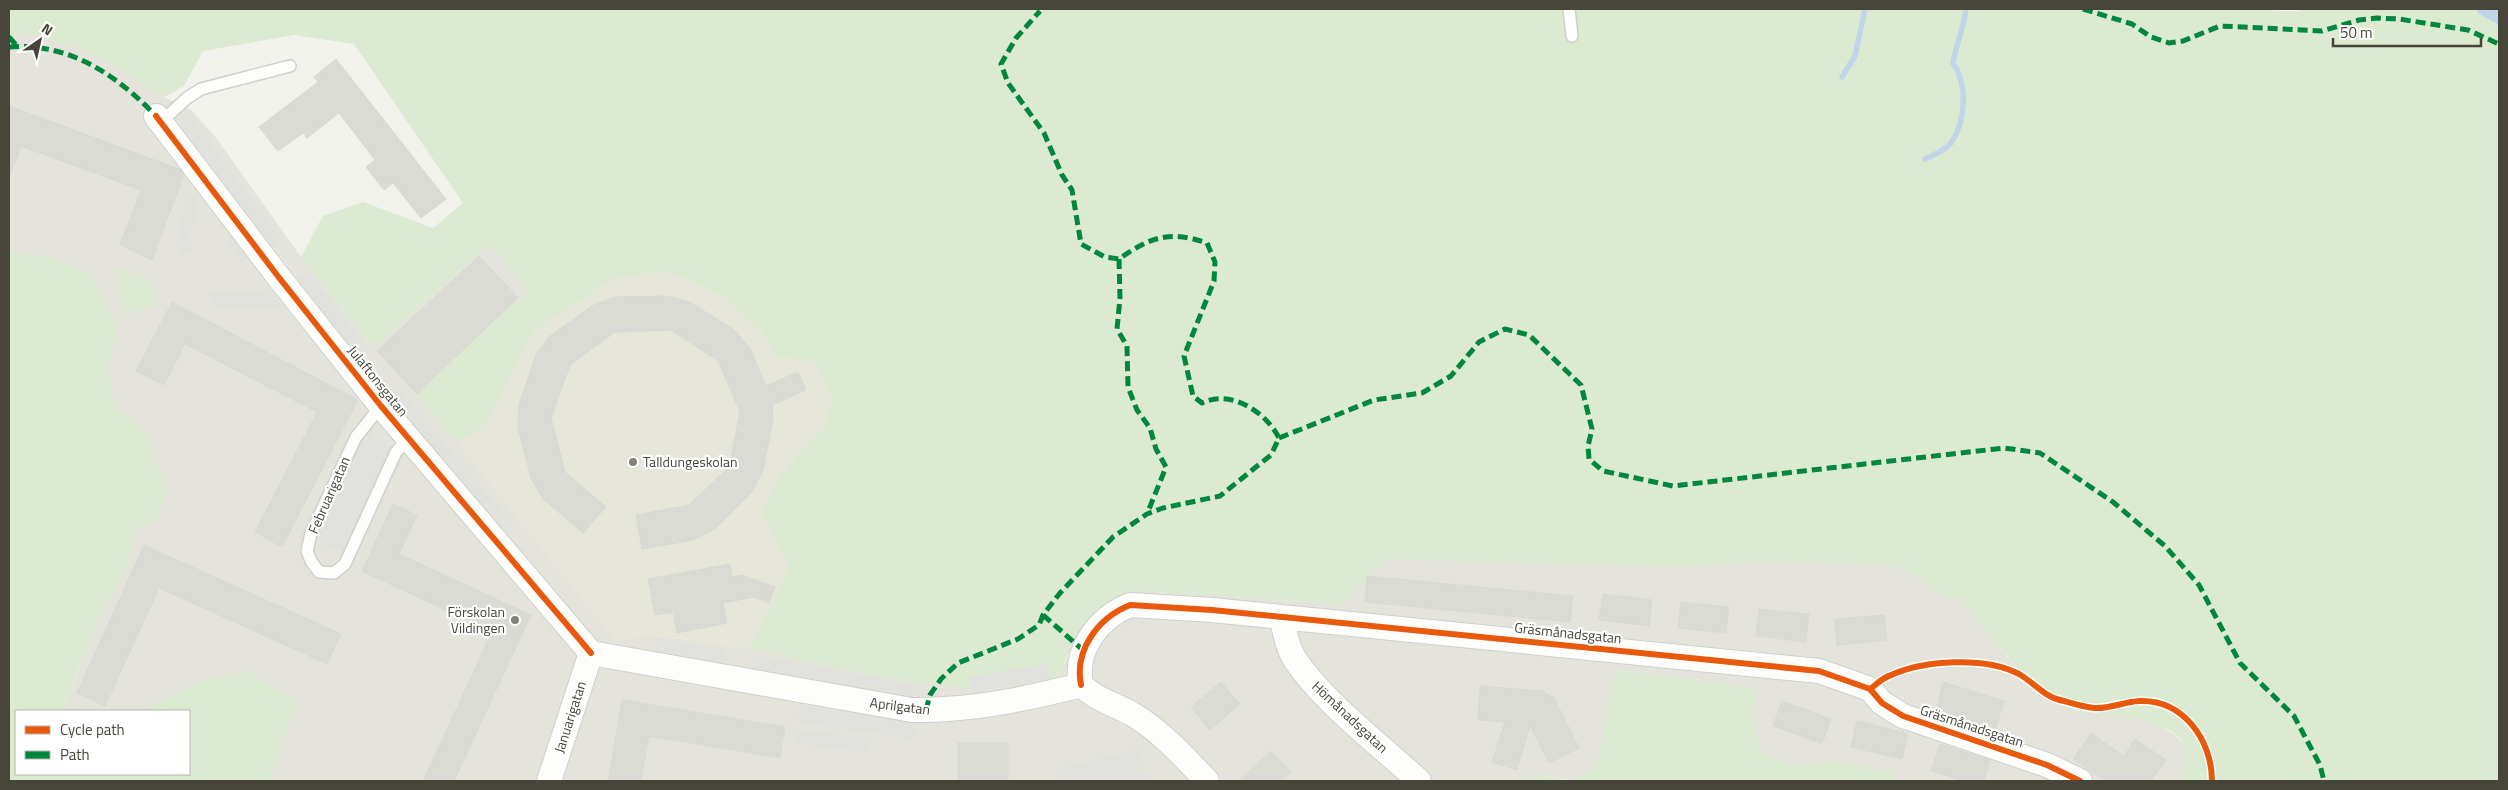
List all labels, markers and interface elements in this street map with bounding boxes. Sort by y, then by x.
north arrow [15,15,65,65]
scale bar [2333,15,2480,47]
text: N [38,17,57,40]
text: 50 m [2340,21,2373,44]
street label: Julaftonsgatan [343,341,414,421]
place label: Talldungeskolan [643,451,737,472]
street label: Februarigatan [302,453,355,537]
marker: Talldungeskolan [627,456,639,468]
place label: Förskolan Vildingen [447,601,505,638]
marker: Förskolan Vildingen [509,614,521,626]
street label: Gräsmånadsgatan [1513,616,1623,649]
street label: Hömånadsgatan [1308,676,1393,758]
street label: Januarigatan [548,678,591,756]
street label: Aprilgatan [869,691,931,720]
street label: Gräsmånadsgatan [1918,699,2027,752]
legend [15,710,190,775]
text: Cycle path [60,718,125,741]
text: Path [60,743,90,766]

